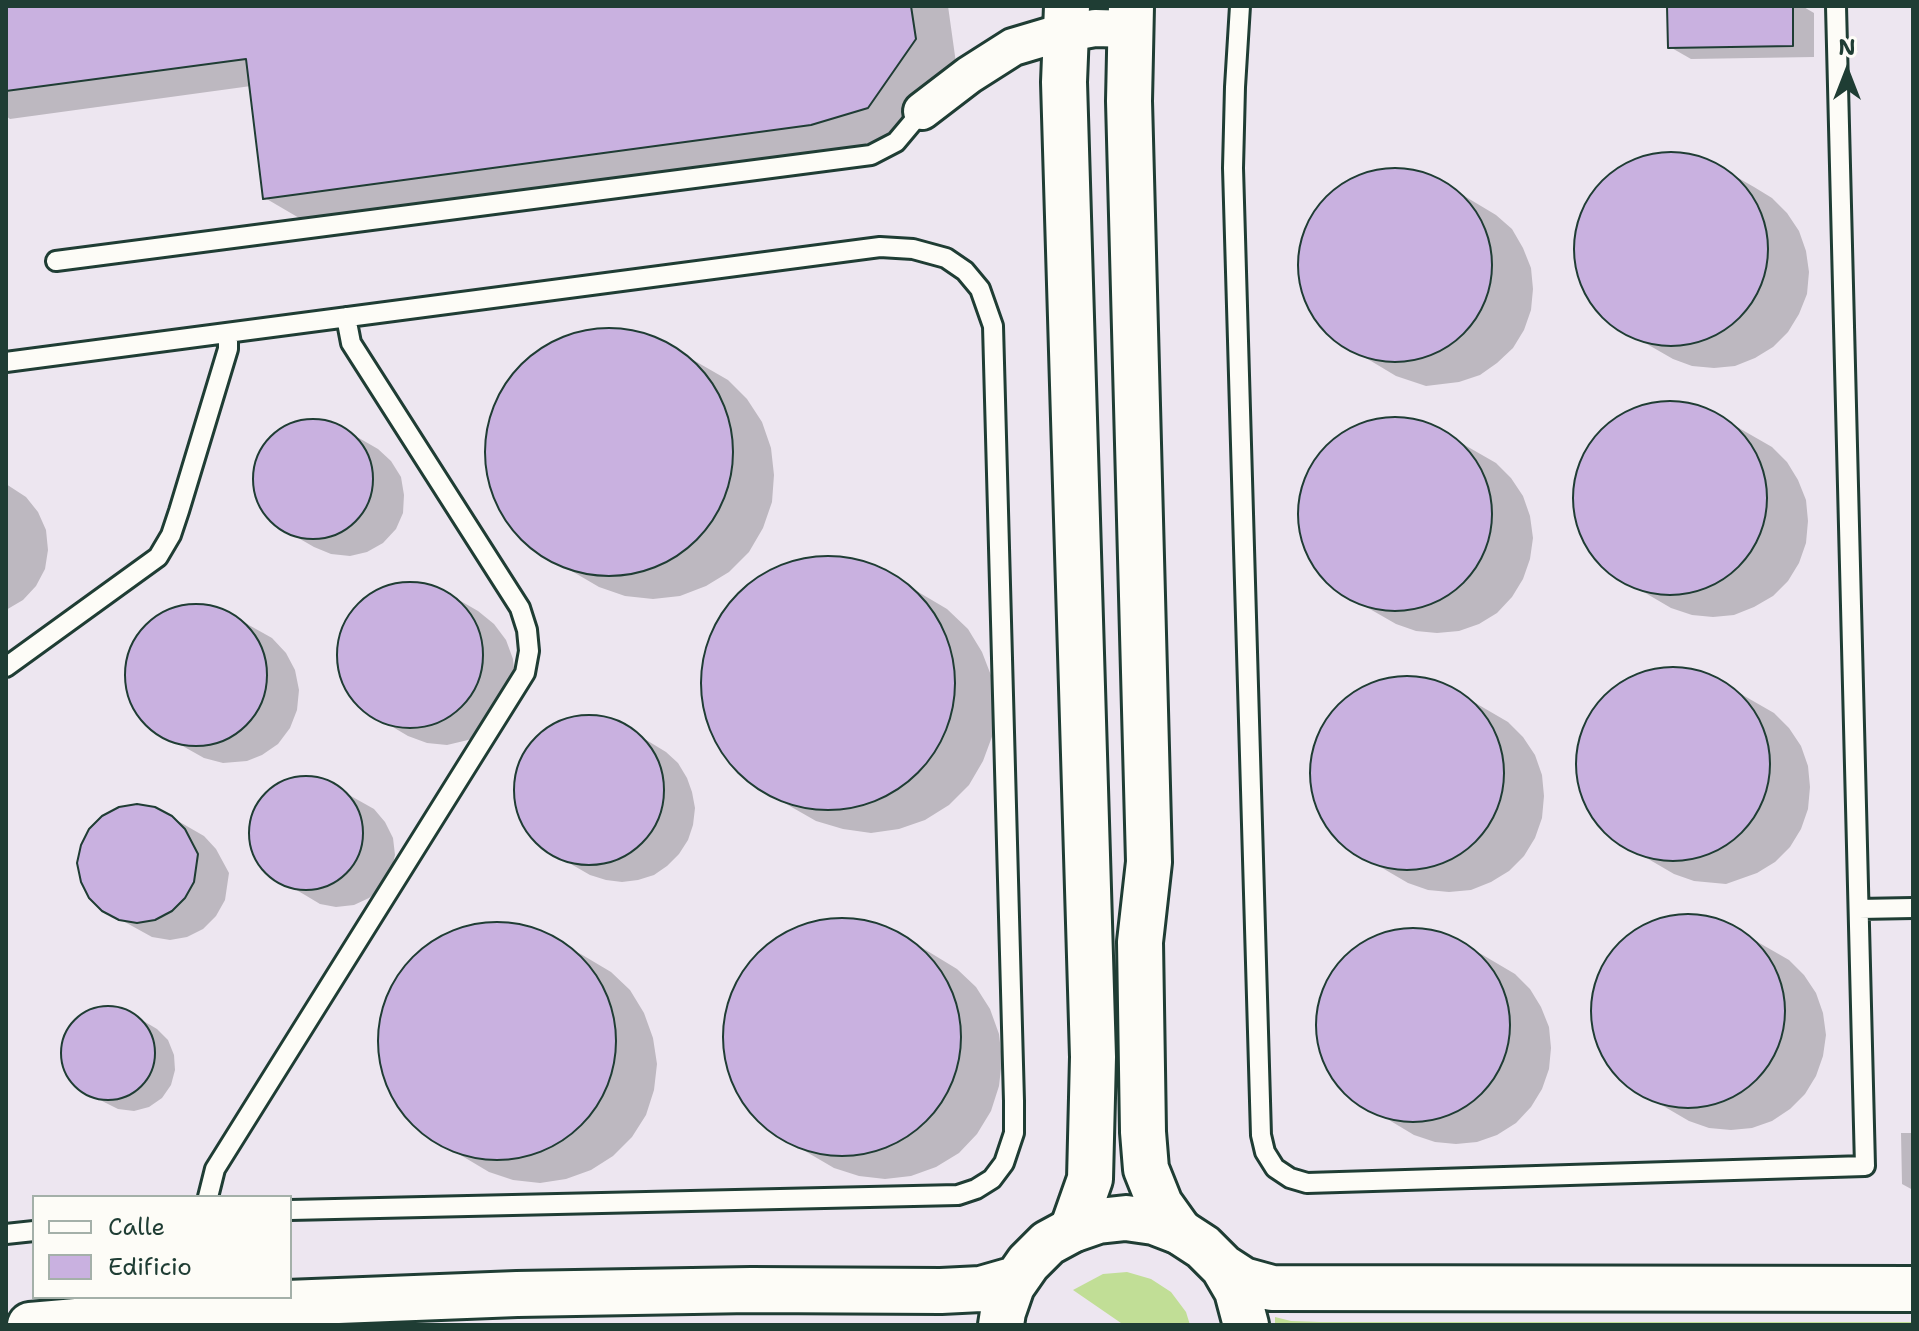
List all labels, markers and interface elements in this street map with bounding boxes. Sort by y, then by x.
north arrow [1807,32,1887,112]
text: N [1838,33,1856,62]
legend [32,1195,292,1299]
text: Calle [108,1211,165,1243]
text: Edificio [108,1251,192,1283]

